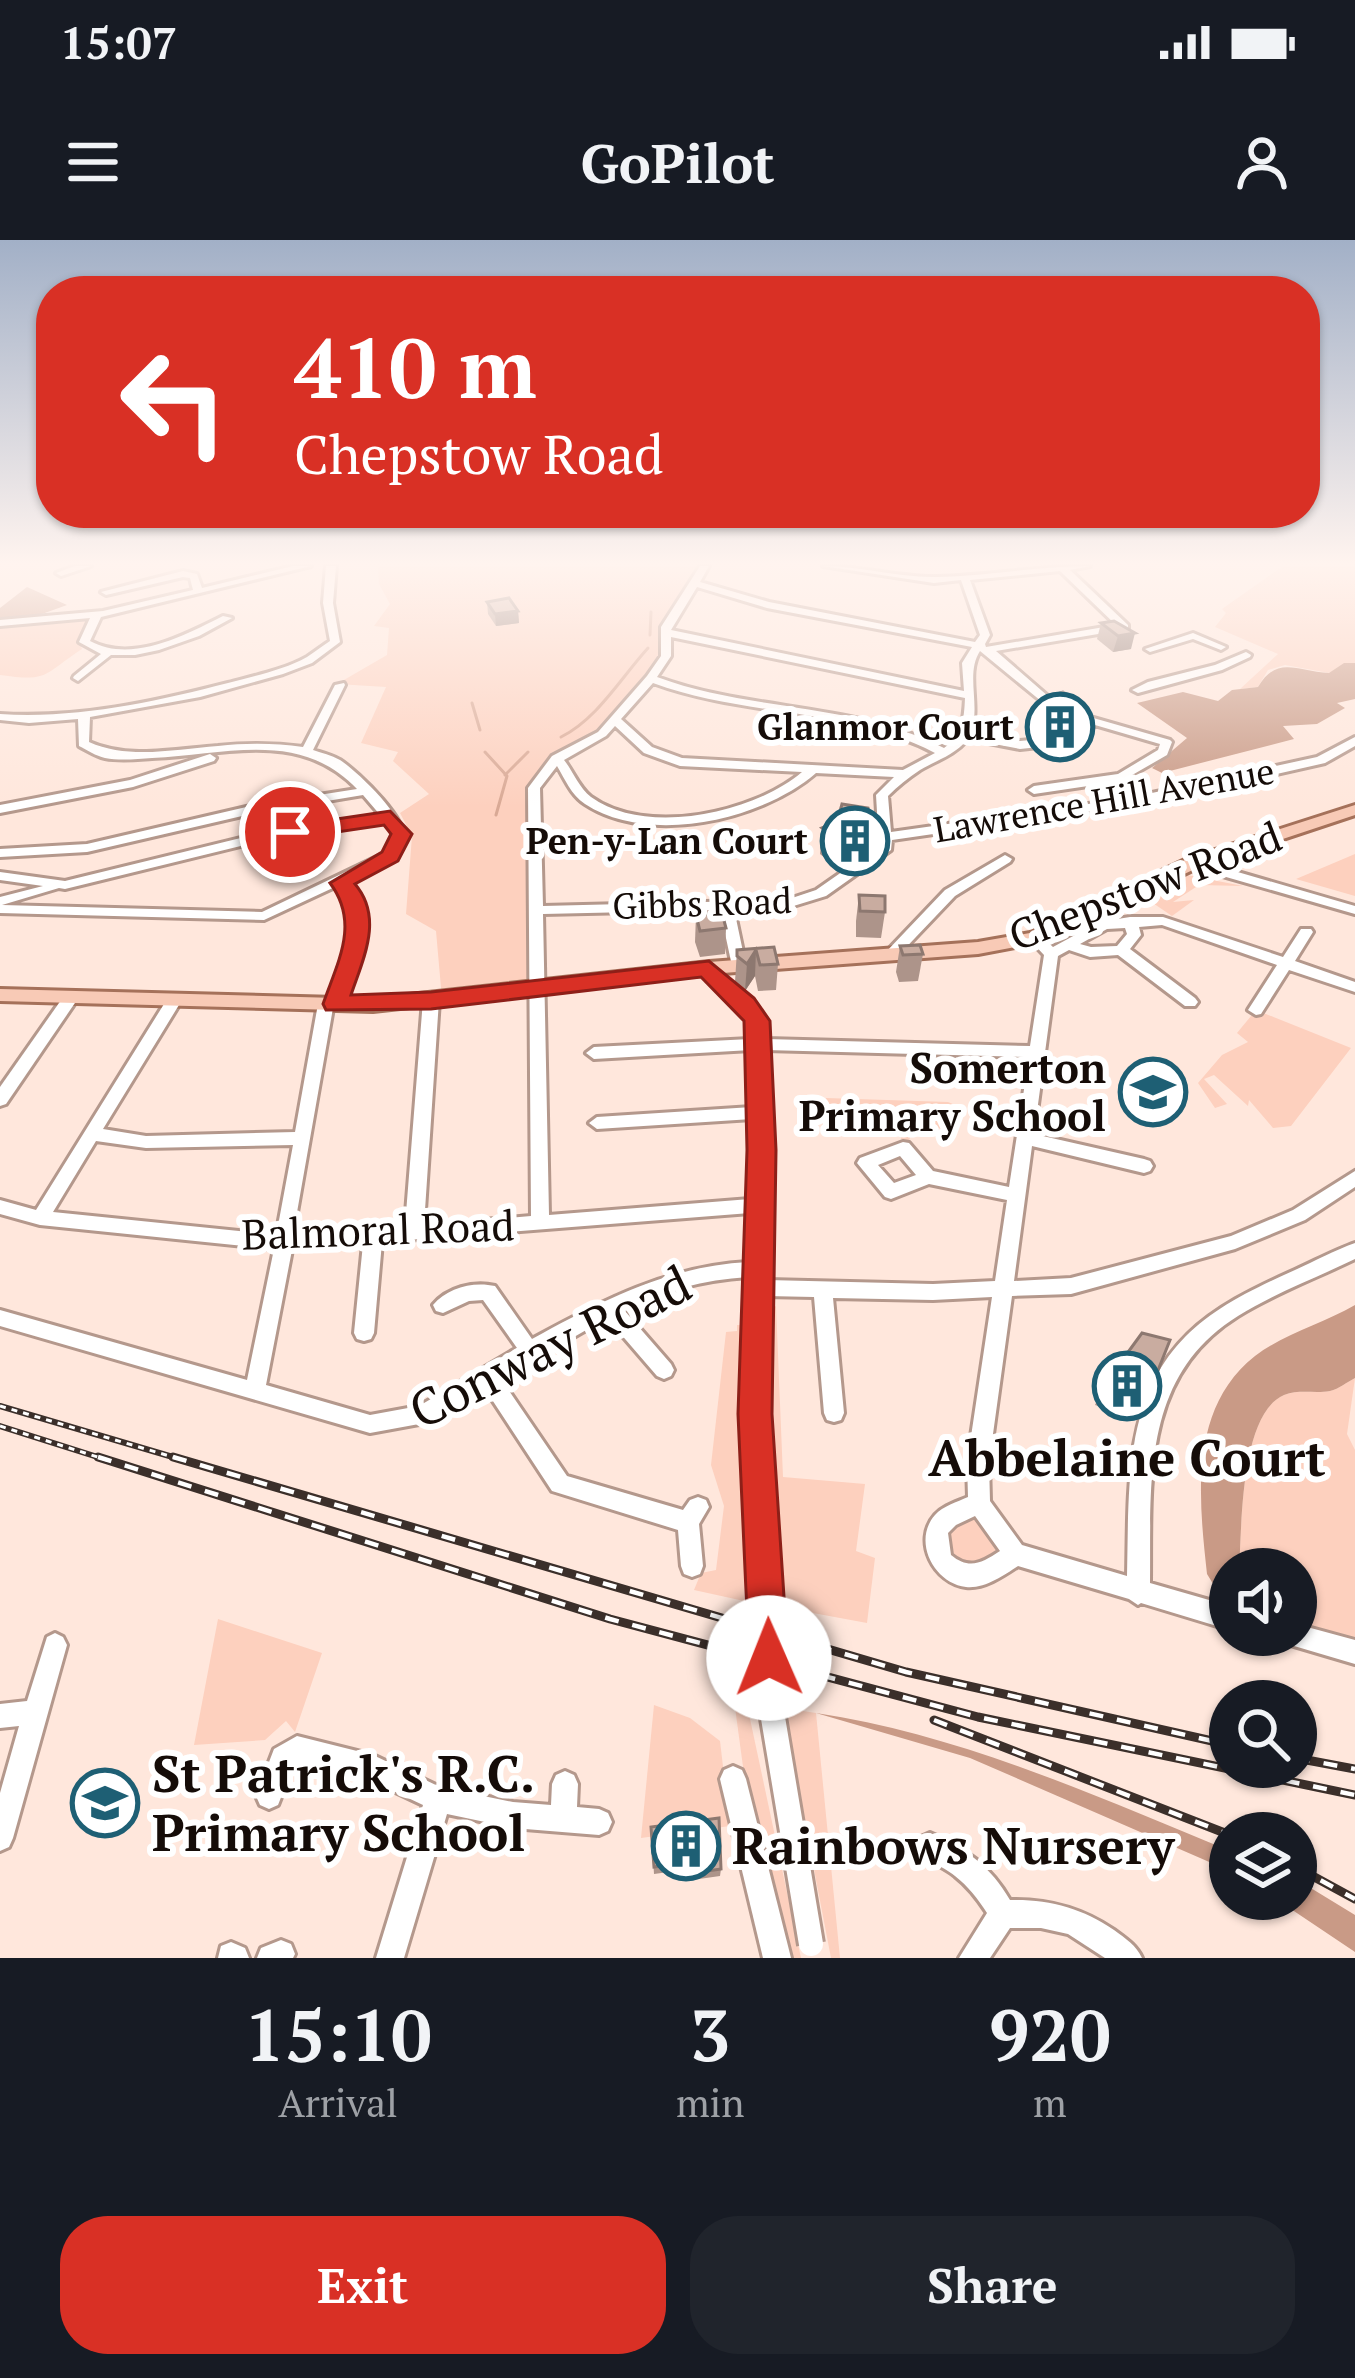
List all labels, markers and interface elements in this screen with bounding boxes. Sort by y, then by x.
text: 15:07 [60,12,177,72]
text: GoPilot [580,127,775,198]
icon: menu [60,129,126,195]
icon: person [1229,129,1295,195]
text: 410 m [294,311,537,422]
icon: left [96,324,252,480]
text: Chepstow Road [294,418,664,489]
building icon: Glanmor Court [1025,692,1095,762]
place label: Glanmor Court [757,703,1014,750]
street label: Lawrence Hill Avenue [930,746,1278,853]
pin [239,781,341,883]
icon: arrive [257,799,323,865]
building icon: Pen-y-Lan Court [820,806,890,876]
street label: Chepstow Road [1000,807,1289,963]
place label: Pen-y-Lan Court [526,817,808,864]
street label: Gibbs Road [611,876,793,929]
place label: Somerton Primary School [799,1039,1106,1143]
school or university icon: Somerton Primary School [1118,1057,1188,1127]
street label: Balmoral Road [241,1196,515,1262]
street label: Conway Road [398,1249,702,1443]
building icon: Abbelaine Court [1092,1351,1162,1421]
place label: Abbelaine Court [928,1423,1326,1491]
map controls [1209,1548,1317,1920]
button: sound [1209,1548,1317,1656]
position arrow [706,1595,832,1721]
button: search [1209,1680,1317,1788]
place label: St Patrick's R.C. Primary School [152,1739,535,1866]
school or university icon: St Patrick's R.C. Primary School [70,1768,140,1838]
building icon: Rainbows Nursery [651,1811,721,1881]
place label: Rainbows Nursery [732,1811,1175,1879]
button: layers [1209,1812,1317,1920]
text: 15:10 [244,1986,432,2082]
text: 3 [690,1986,731,2082]
text: 920 [989,1986,1111,2082]
text: Arrival [278,2076,398,2128]
text: min [676,2076,744,2128]
text: m [1033,2076,1067,2128]
button: Exit [60,2216,666,2354]
button: Share [690,2216,1295,2354]

